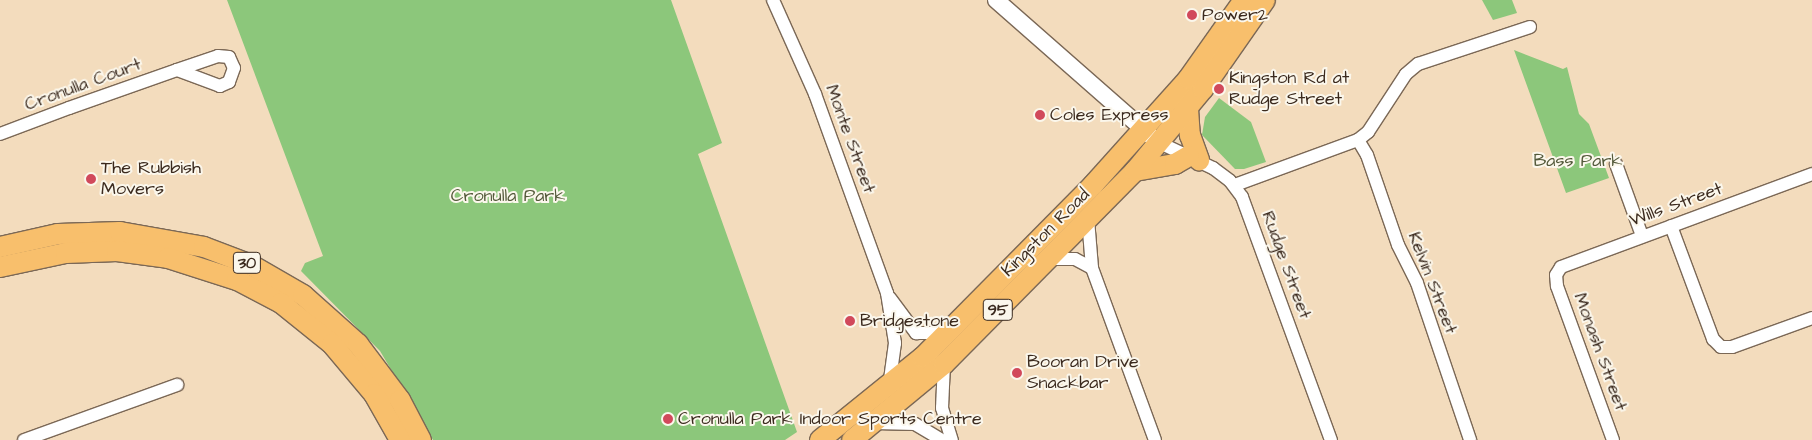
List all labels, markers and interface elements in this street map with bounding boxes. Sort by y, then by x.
place label: Power2 [1202,4,1268,26]
marker: Power2 [1186,9,1198,21]
street label: Cronulla Court [22,54,144,116]
place label: Kingston Rd at Rudge Street [1229,68,1349,110]
street label: Monte Street [820,82,880,196]
marker: Kingston Rd at Rudge Street [1213,83,1225,95]
place label: Coles Express [1050,104,1169,126]
marker: Coles Express [1034,109,1046,121]
park label: Bass Park [1534,150,1622,172]
place label: The Rubbish Movers [101,158,201,200]
marker: The Rubbish Movers [85,173,97,185]
street label: Wills Street [1627,178,1725,232]
street label: Kingston Road [997,184,1095,282]
park label: Cronulla Park [451,185,565,207]
street label: Rudge Street [1257,208,1315,322]
street label: Kelvin Street [1403,229,1461,337]
road number: 30 [232,250,262,276]
street label: Monash Street [1569,290,1631,414]
road number: 95 [982,296,1014,324]
place label: Bridgestone [860,310,959,332]
marker: Bridgestone [844,315,856,327]
place label: Booran Drive Snackbar [1027,352,1139,394]
marker: Booran Drive Snackbar [1011,367,1023,379]
place label: Cronulla Park Indoor Sports Centre [678,408,982,430]
marker: Cronulla Park Indoor Sports Centre [662,413,674,425]

